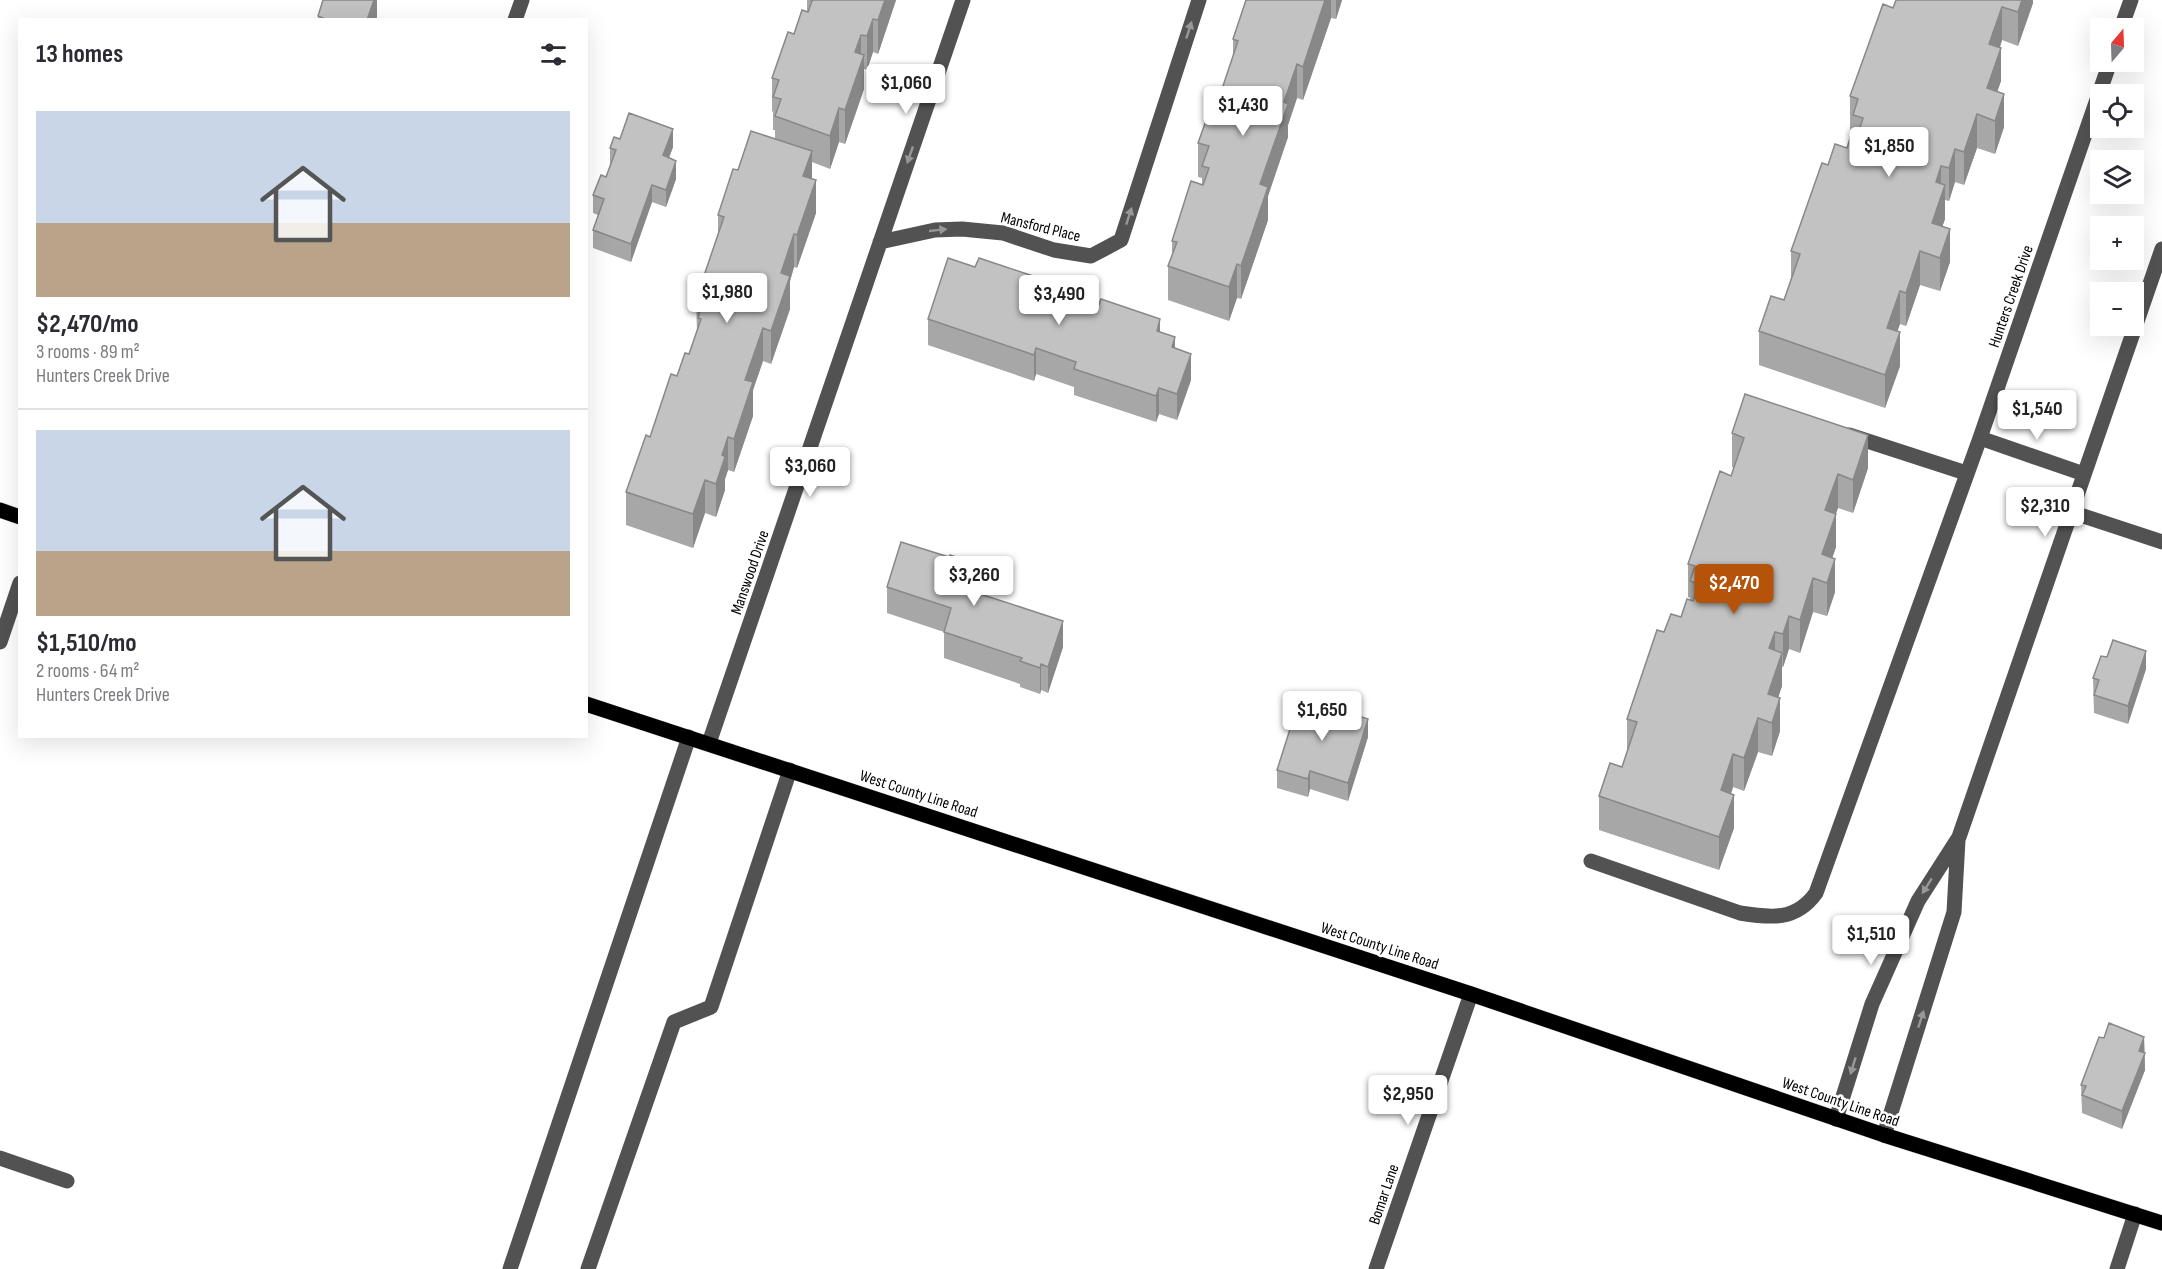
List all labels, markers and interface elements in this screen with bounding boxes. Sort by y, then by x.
north arrow [2090,18,2144,72]
map controls [2090,18,2144,336]
one-way arrow [1185,21,1194,39]
icon: filters [537,38,570,71]
text: 13 homes [36,39,123,70]
pin: $1,060 [857,64,955,115]
text: $1,060 [880,71,932,95]
button: locate [2090,84,2144,138]
pin: $1,430 [1194,86,1292,137]
text: $1,430 [1217,93,1269,117]
pin: $1,850 [1840,127,1938,178]
text: $1,850 [1863,134,1915,158]
one-way arrow [905,146,914,164]
icon: home [249,150,357,258]
button: layers [2090,150,2144,204]
one-way arrow [1124,207,1134,225]
street label: Mansford Place [999,208,1082,247]
button: + [2090,216,2144,270]
one-way arrow [928,226,947,235]
street label: Hunters Creek Drive [1985,243,2038,350]
pin: $1,980 [678,273,776,324]
pin: $3,490 [1010,275,1108,326]
text: $1,980 [701,280,753,304]
text: $3,490 [1033,282,1085,306]
button: − [2090,282,2144,336]
text: $2,470/mo [36,309,139,340]
text: 3 rooms · 89 m² [36,340,140,364]
text: Hunters Creek Drive [36,364,170,388]
pin: $1,540 [1988,390,2086,441]
text: $1,540 [2012,397,2062,421]
pin: $3,060 [761,447,859,498]
text: $3,060 [784,454,836,478]
icon: home [249,469,357,577]
pin: $2,310 [1996,487,2094,538]
text: $2,310 [2020,494,2070,518]
street label: Manswood Drive [727,528,774,617]
pin: $3,260 [925,556,1023,607]
text: $3,260 [948,563,1000,587]
pin: $2,470 [1685,564,1783,615]
text: $2,470 [1709,571,1760,595]
text: $1,510/mo [36,628,137,659]
text: 2 rooms · 64 m² [36,659,140,683]
text: Hunters Creek Drive [36,683,170,707]
pin: $1,650 [1273,691,1371,742]
text: $1,650 [1297,698,1347,722]
street label: West County Line Road [857,766,980,822]
one-way arrow [1922,878,1933,894]
pin: $1,510 [1822,915,1920,966]
street label: West County Line Road [1318,918,1441,974]
text: $1,510 [1846,922,1896,946]
one-way arrow [1917,1010,1926,1028]
one-way arrow [1847,1057,1857,1075]
street label: West County Line Road [1779,1073,1902,1131]
pin: $2,950 [1359,1075,1457,1126]
text: $2,950 [1382,1082,1434,1106]
street label: Bomar Lane [1365,1162,1404,1227]

